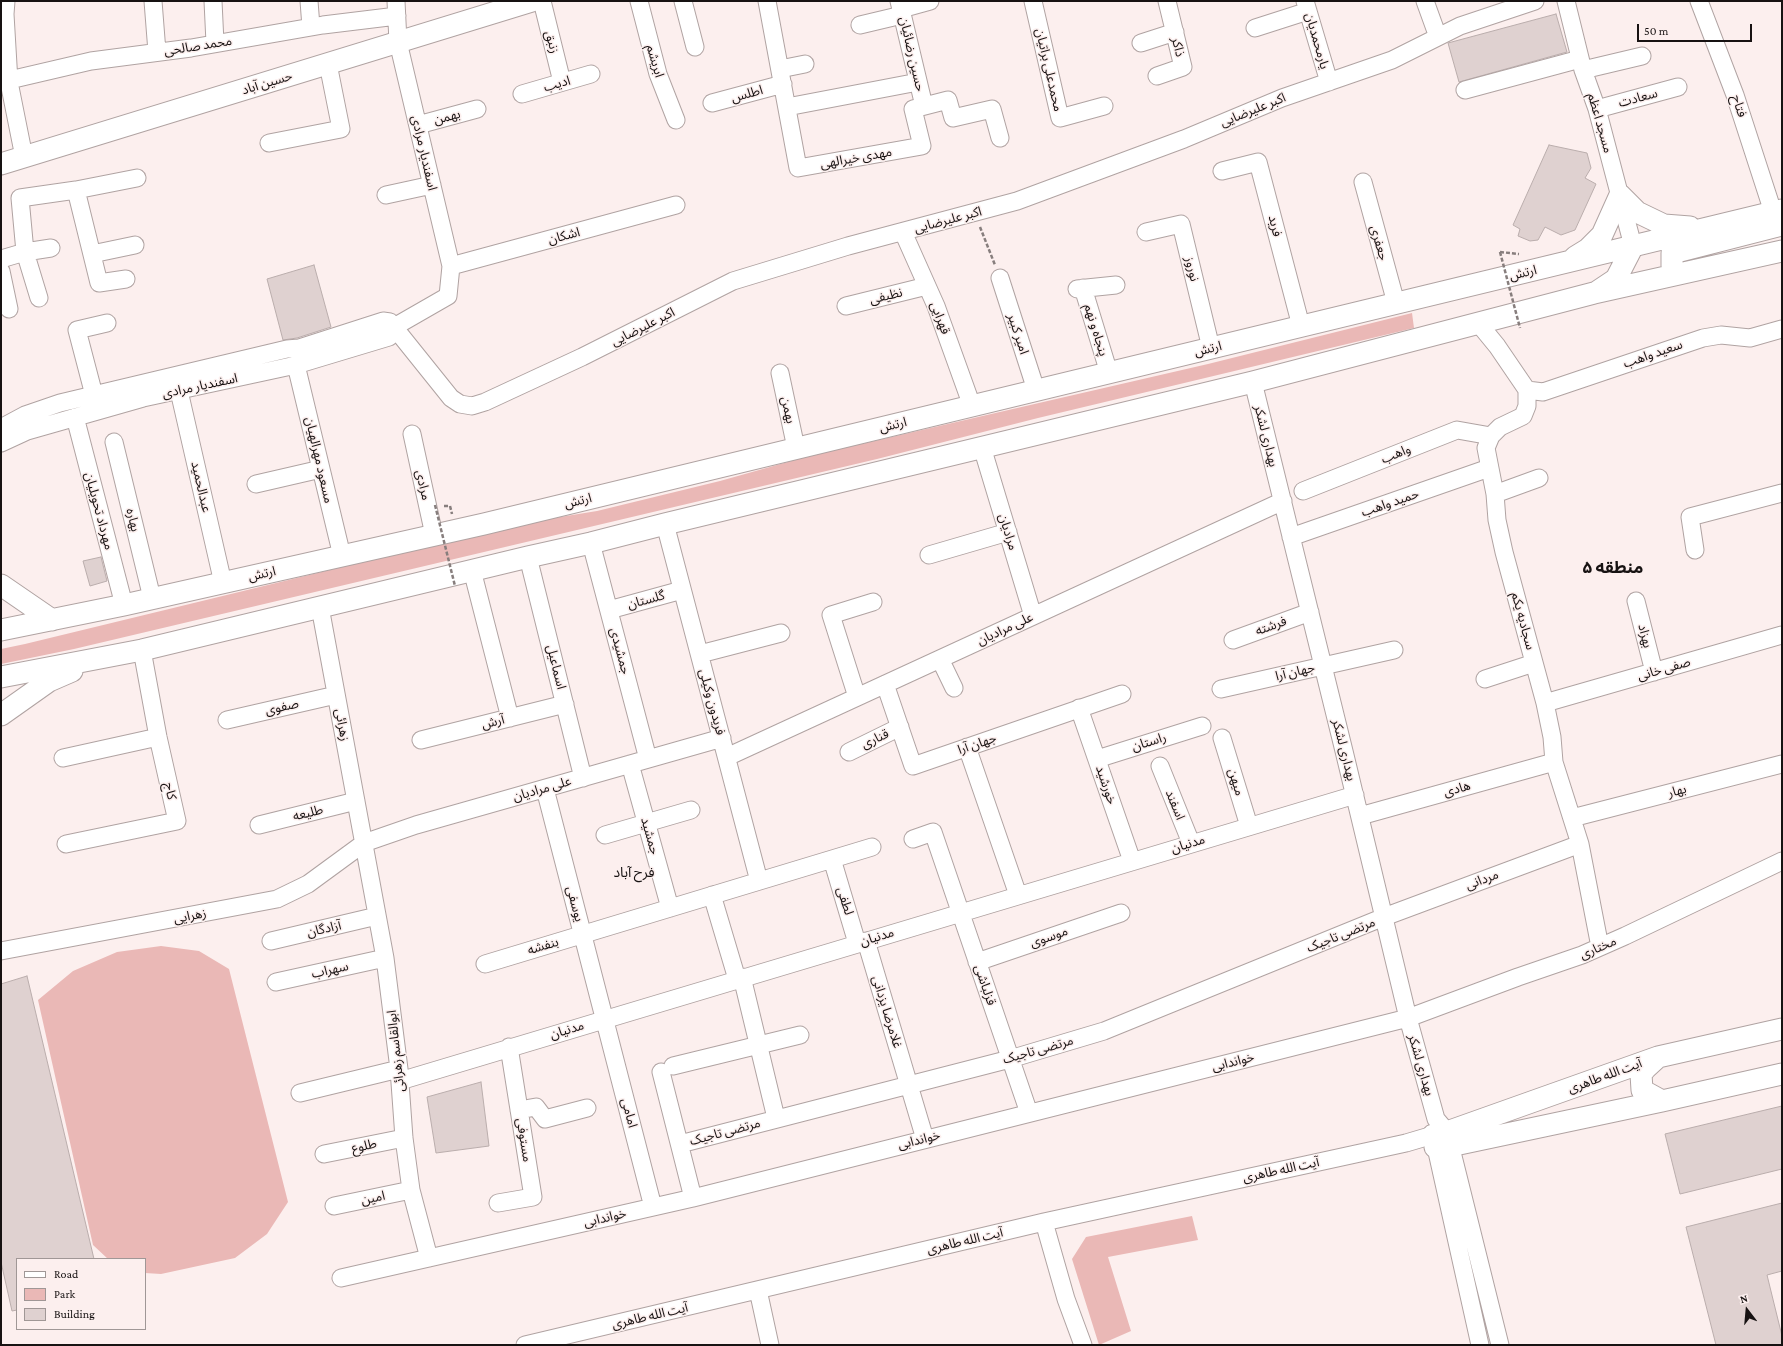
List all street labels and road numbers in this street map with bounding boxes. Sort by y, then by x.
street label: یارمحمدیان [1302,11,1332,71]
street label: حسین رضائیان [896,15,928,93]
street label: محمدعلی براتیان [1032,27,1066,113]
street label: زنبق [542,29,562,55]
street label: محمد صالحی [163,33,233,59]
street label: ذاکر [1168,36,1188,58]
street label: ابریشم [643,43,667,79]
street label: حسین آباد [240,68,294,98]
street label: ادیب [542,73,572,95]
street label: اطلس [729,82,765,106]
street label: سعادت [1617,85,1659,111]
street label: اکبر علیرضایی [1218,90,1288,130]
street label: مسجد اعظم [1584,91,1616,155]
street label: فتاح [1728,93,1750,119]
street label: بهمن [432,106,462,128]
street label: اسفندیار مرادی [408,114,440,192]
street label: مهدی خیرالهی [819,144,893,172]
street label: اکبر علیرضایی [912,203,984,237]
street label: فرید [1265,214,1285,238]
street label: اشکان [546,224,582,248]
street label: جعفری [1367,224,1391,262]
street label: نوروز [1181,255,1203,283]
street label: ارتش [1508,262,1538,284]
street label: نظیفی [868,284,904,308]
street label: قهرایی [927,299,953,337]
street label: پنجاه و نهم [1081,302,1111,358]
street label: اکبر علیرضایی [608,304,678,350]
street label: امیر کبیر [1004,312,1032,356]
street label: سعید واهب [1621,337,1685,371]
street label: ارتش [1193,338,1223,360]
street label: اسفندیار مرادی [161,370,239,402]
street label: بهمن [778,395,798,425]
street label: بهداری لشکر [1251,403,1281,469]
street label: ارتش [878,414,908,436]
street label: مسعود مهرالهیان [301,415,337,505]
street label: واهب [1379,441,1413,467]
street label: عبدالحمید [188,460,214,514]
street label: مرادی [412,468,434,502]
street label: مهرداد تحویلیان [81,470,117,552]
street label: حمید واهب [1359,486,1421,520]
street label: ارتش [563,490,593,512]
street label: بهاره [123,507,143,533]
street label: مرادیان [995,512,1021,552]
street label: ارتش [247,563,277,585]
street label: گلستان [626,588,666,612]
street label: سجادیه یکم [1508,591,1538,651]
street label: علی مرادیان [975,609,1035,649]
street label: فرشته [1253,613,1289,639]
street label: بهزاد [1635,622,1655,650]
street label: جمشیدی [606,626,634,676]
street label: اسماعیل [543,643,569,691]
street label: صفی خانی [1636,654,1692,684]
street label: جهان آرا [1274,660,1316,684]
street label: فریدون وکیلی [696,667,728,737]
street label: صفوی [264,696,300,718]
street label: زهرائی [331,708,353,742]
street label: آرش [480,712,506,732]
street label: بهداری لشکر [1329,717,1359,783]
street label: قناری [859,726,891,752]
street label: راستان [1130,729,1168,755]
street label: جهان آرا [956,730,998,758]
street label: خورشید [1092,763,1120,807]
street label: میهن [1224,766,1248,798]
street label: علی مرادیان [511,773,573,805]
street label: هادی [1442,778,1472,800]
street label: کاج [160,781,180,801]
street label: بهار [1666,781,1688,801]
street label: اسفند [1162,788,1188,822]
street label: طلیعه [291,802,325,824]
street label: جمشید [637,816,663,856]
street label: مدنیان [1169,831,1207,857]
street label: مردانی [1463,867,1501,893]
street label: یوسفی [563,884,587,924]
street label: لطفی [833,885,857,917]
street label: زهرایی [172,905,208,927]
street label: مرتضی تاجیک [1304,914,1378,956]
street label: آزادگان [305,917,343,941]
street label: موسوی [1028,923,1070,951]
street label: مدنیان [858,924,896,950]
street label: مختاری [1577,933,1619,963]
street label: بنفشه [526,934,560,958]
street label: سهراب [310,958,350,982]
street label: قزلباشی [971,963,999,1007]
street label: غلامرضا یزدانی [869,974,905,1050]
street label: ابوالقاسم زهرائی [384,1009,408,1093]
street label: مدنیان [548,1017,586,1043]
street label: مرتضی تاجیک [1001,1032,1075,1068]
street label: بهداری لشکر [1405,1032,1437,1098]
street label: خواندابی [1210,1049,1256,1075]
street label: آیت الله طاهری [1566,1055,1644,1097]
street label: امامی [618,1096,640,1130]
street label: مرتضی تاجیک [688,1115,762,1149]
street label: مستوفی [513,1117,535,1163]
street label: خواندابی [896,1127,942,1153]
street label: طلوع [350,1136,378,1156]
street label: آیت الله طاهری [1241,1154,1321,1186]
street label: امین [360,1188,386,1208]
street label: خواندابی [582,1206,628,1230]
street label: آیت الله طاهری [925,1225,1005,1257]
street label: آیت الله طاهری [610,1300,690,1332]

